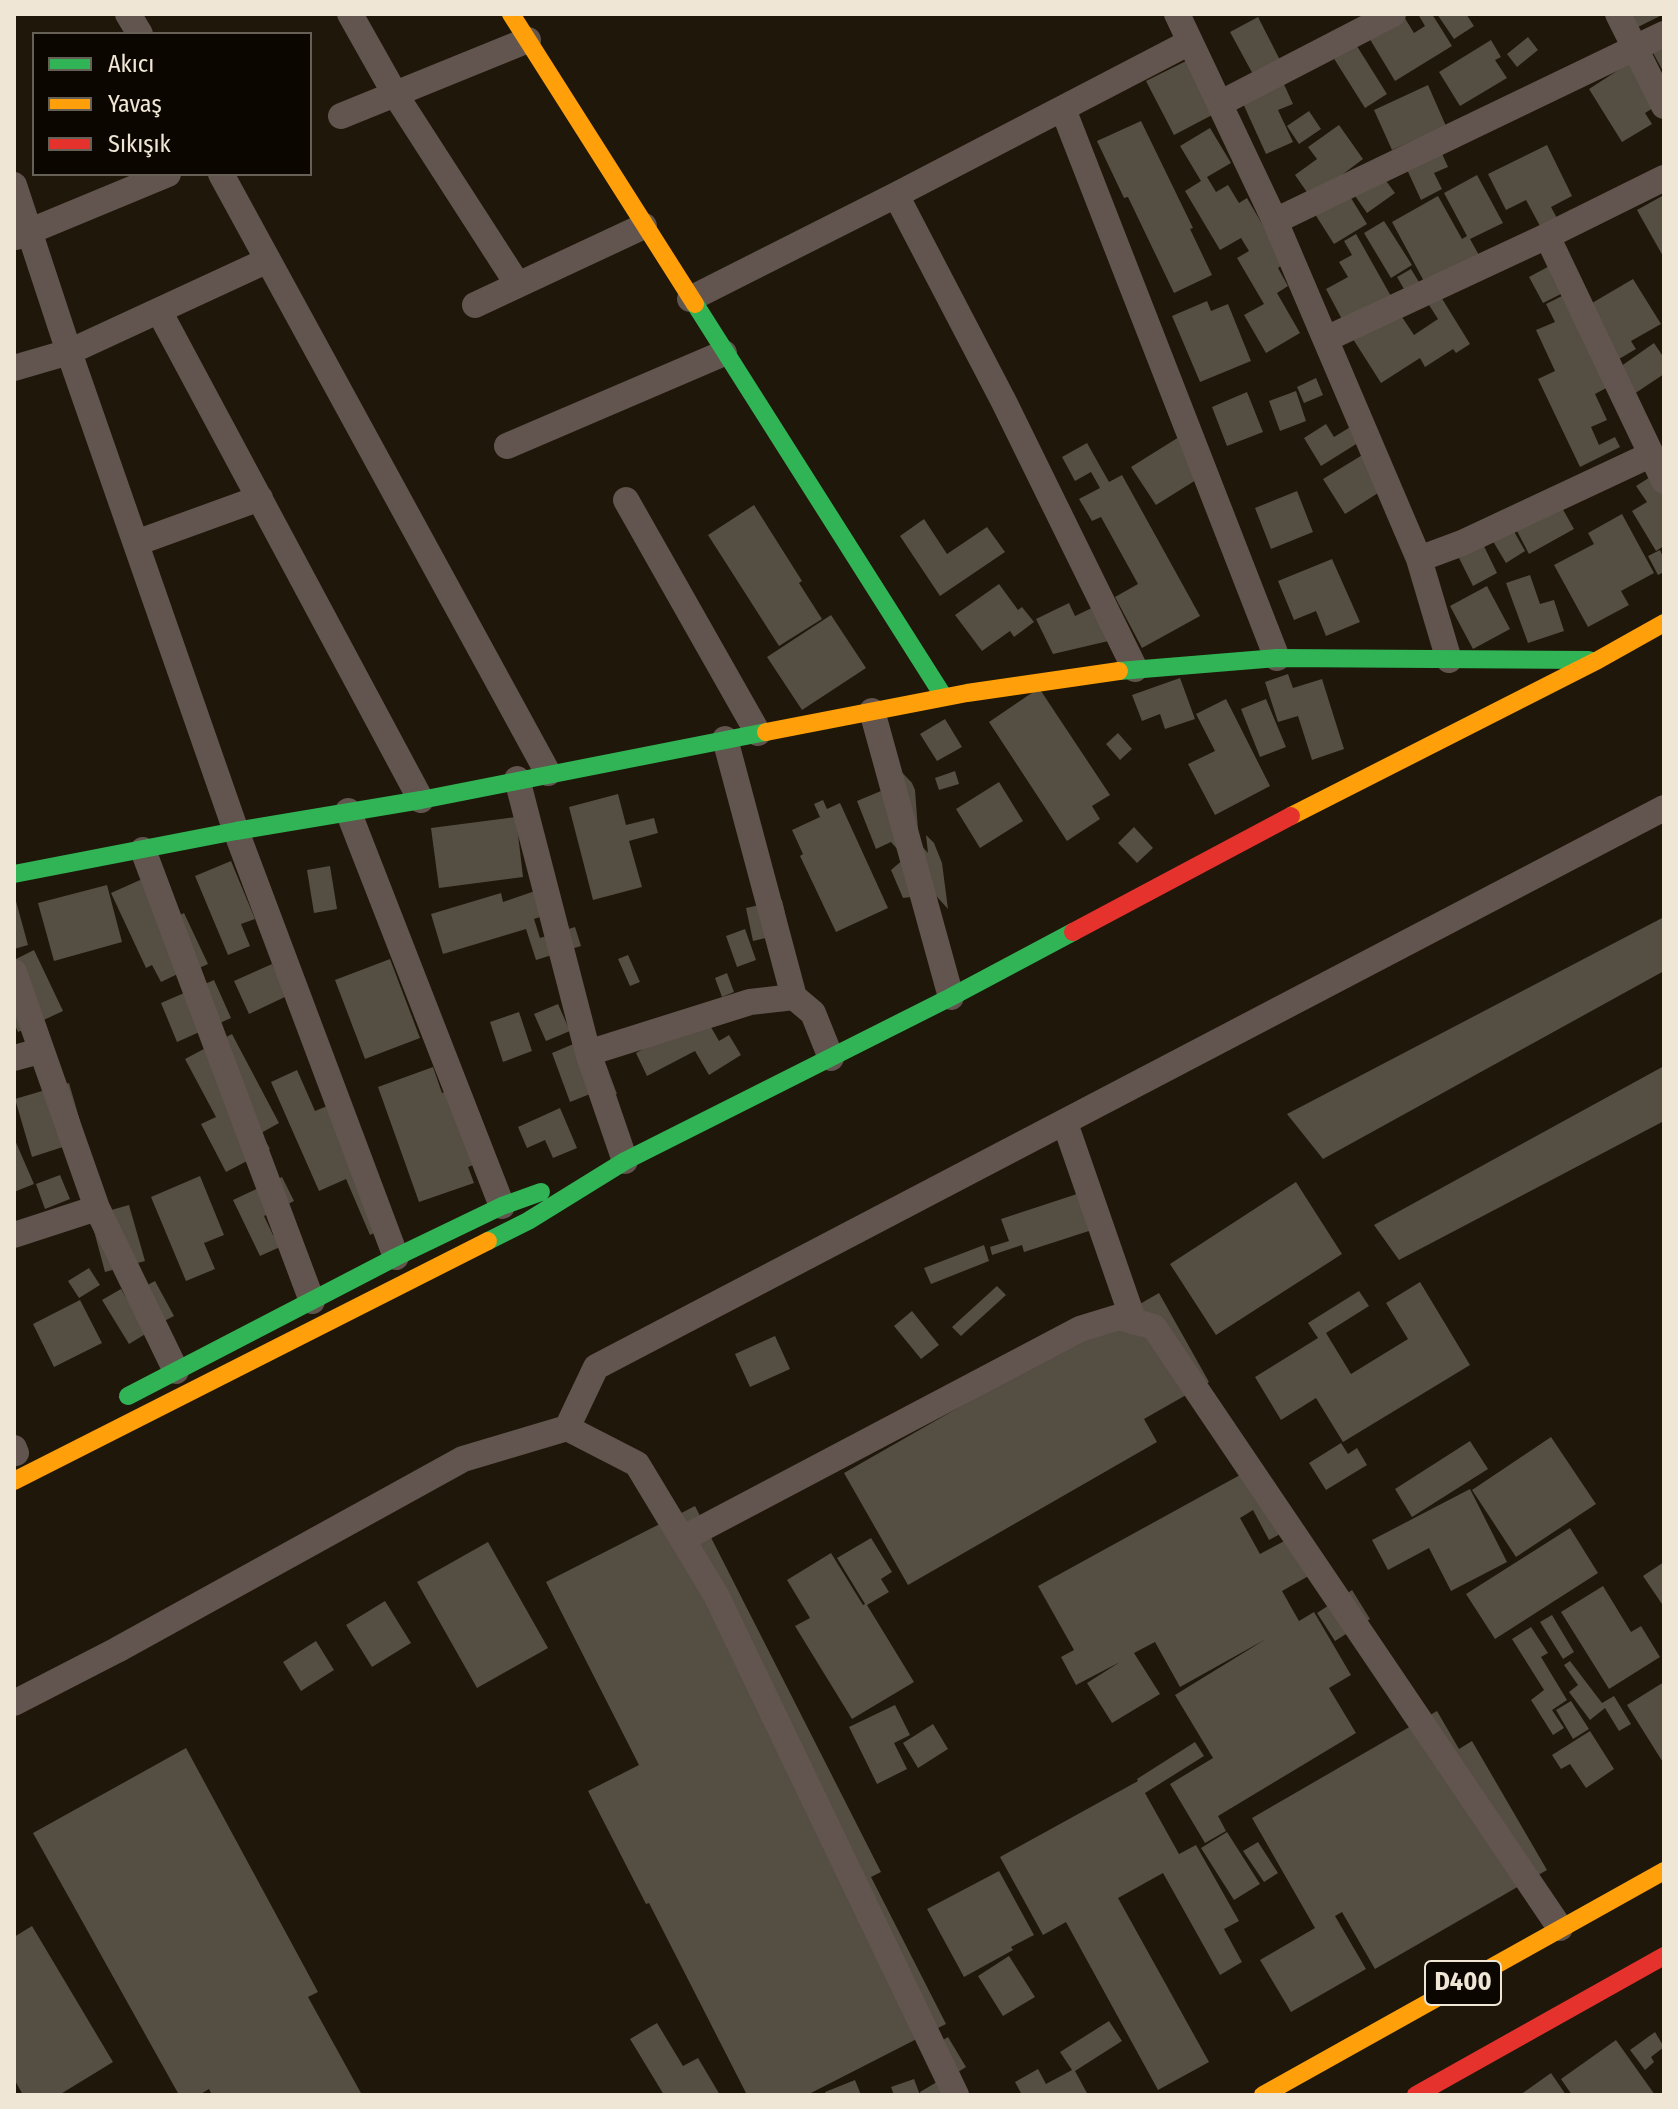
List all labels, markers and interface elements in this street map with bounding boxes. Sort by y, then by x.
legend [32,32,312,176]
text: Akıcı [108,50,154,78]
text: Yavaş [108,90,162,118]
text: Sıkışık [108,130,171,158]
road number: D400 [1425,1961,1501,2005]

